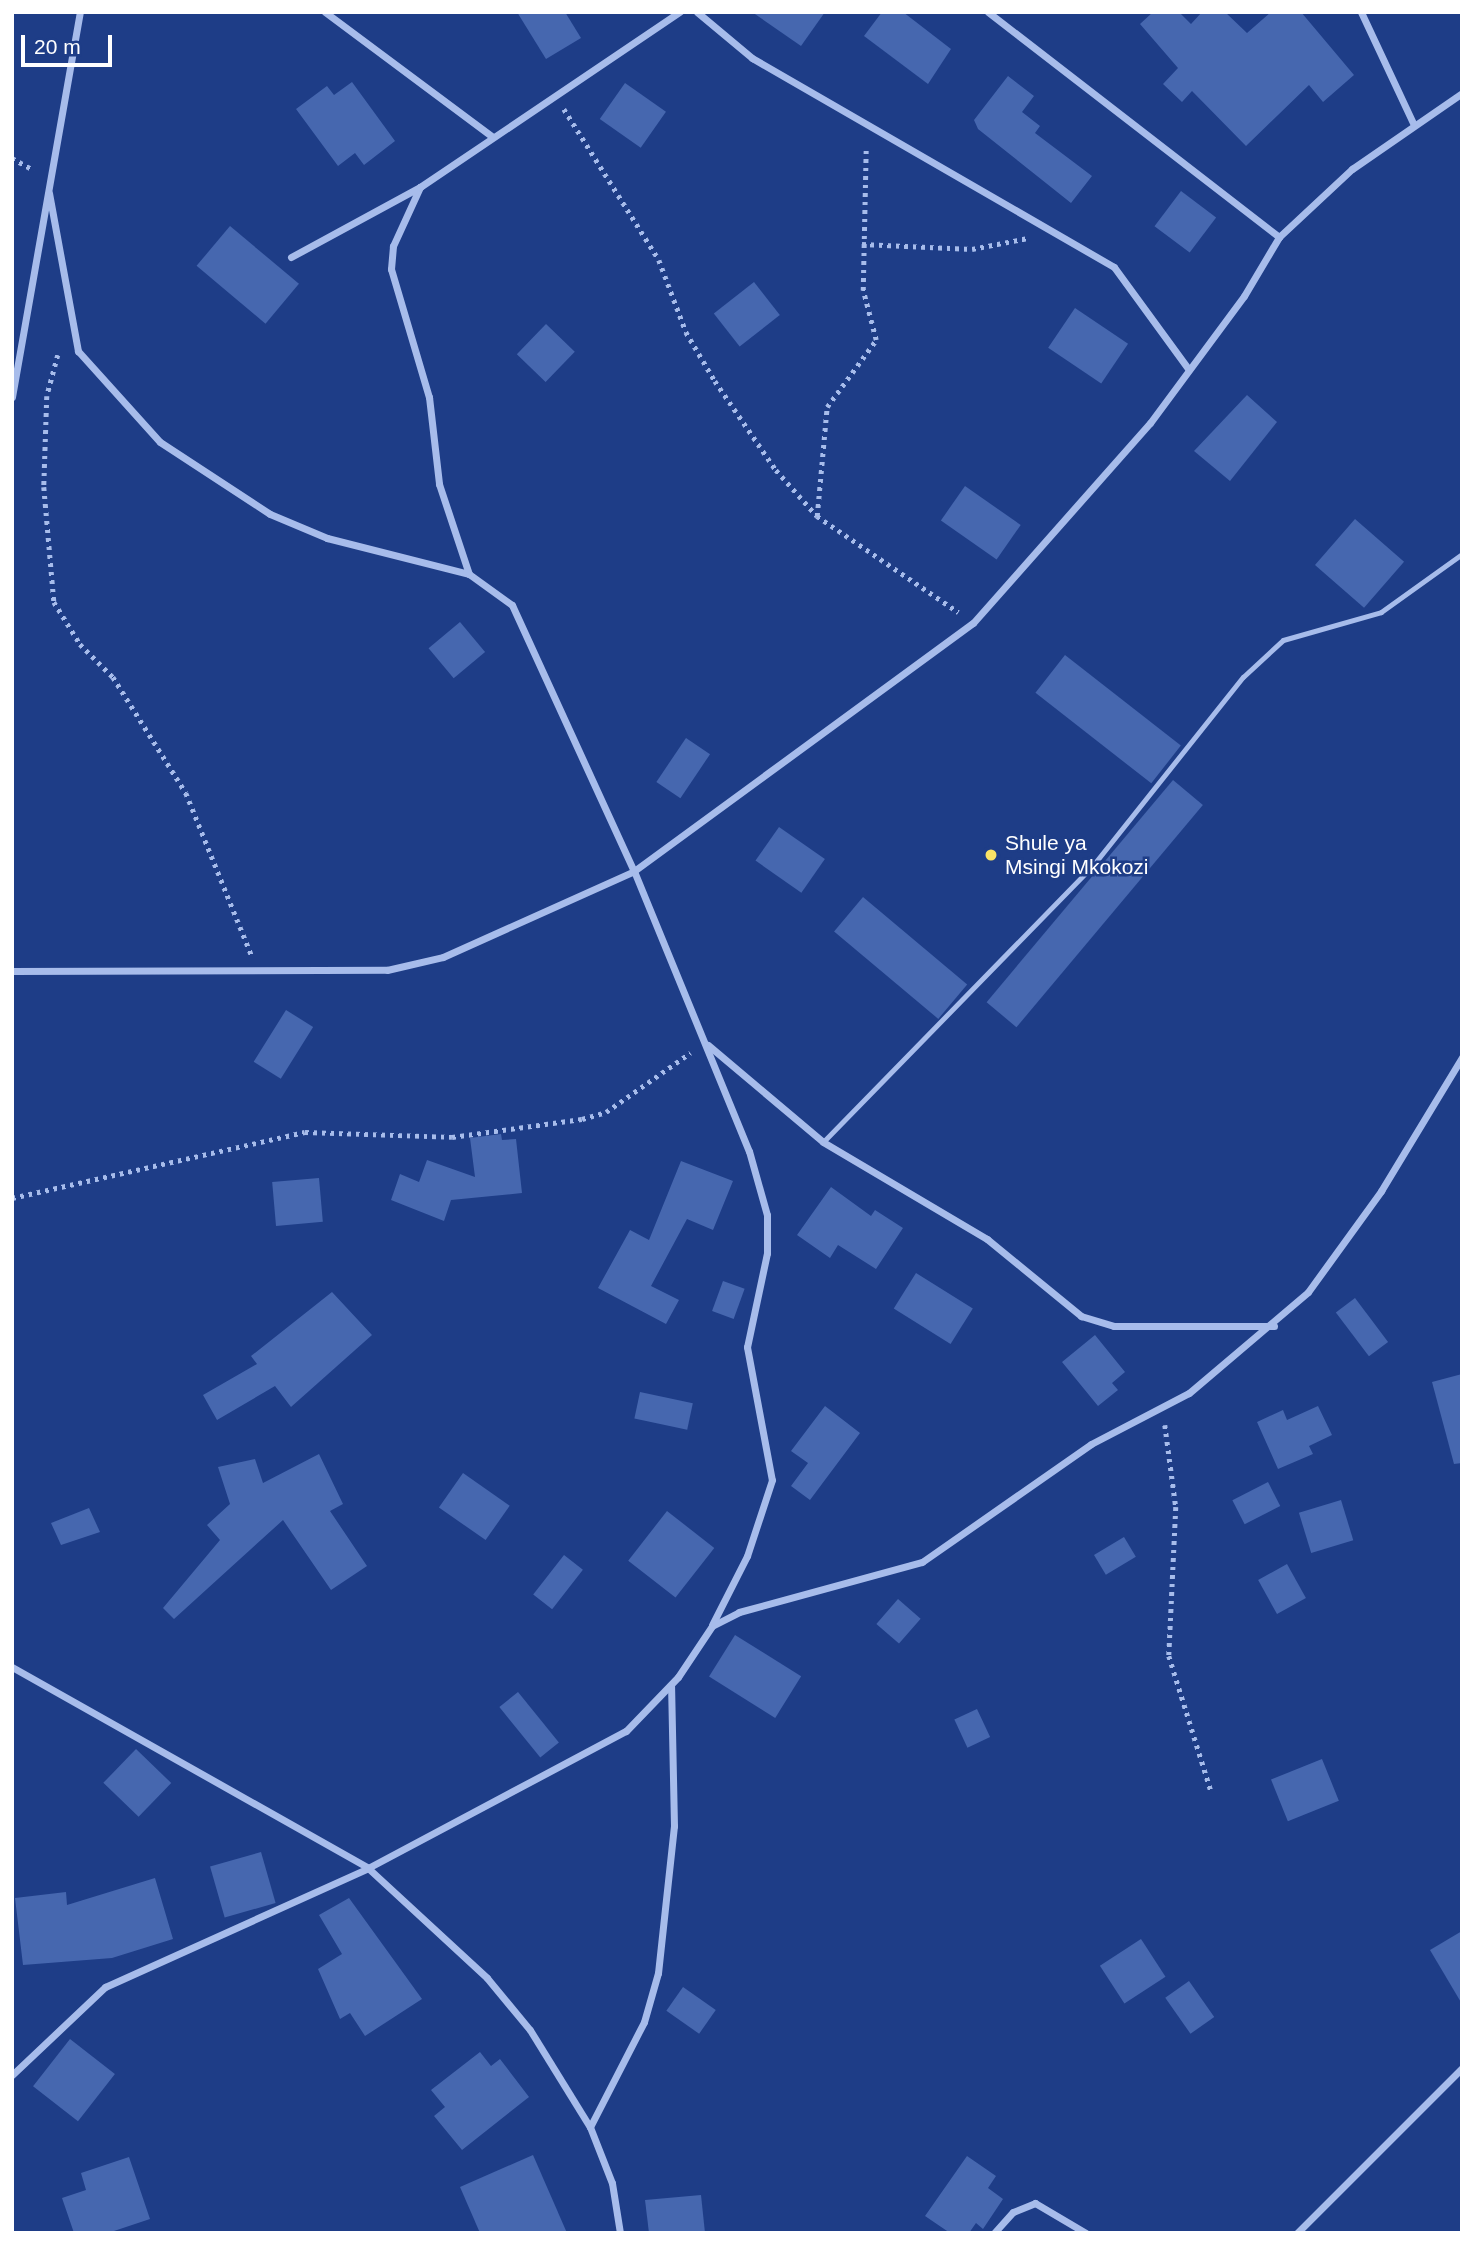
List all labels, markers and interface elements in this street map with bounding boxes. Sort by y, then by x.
scale bar [24,21,116,65]
text: 20 m [34,35,81,58]
place label: Shule ya Msingi Mkokozi [1005,830,1149,880]
marker: Shule ya Msingi Mkokozi [983,847,999,863]

